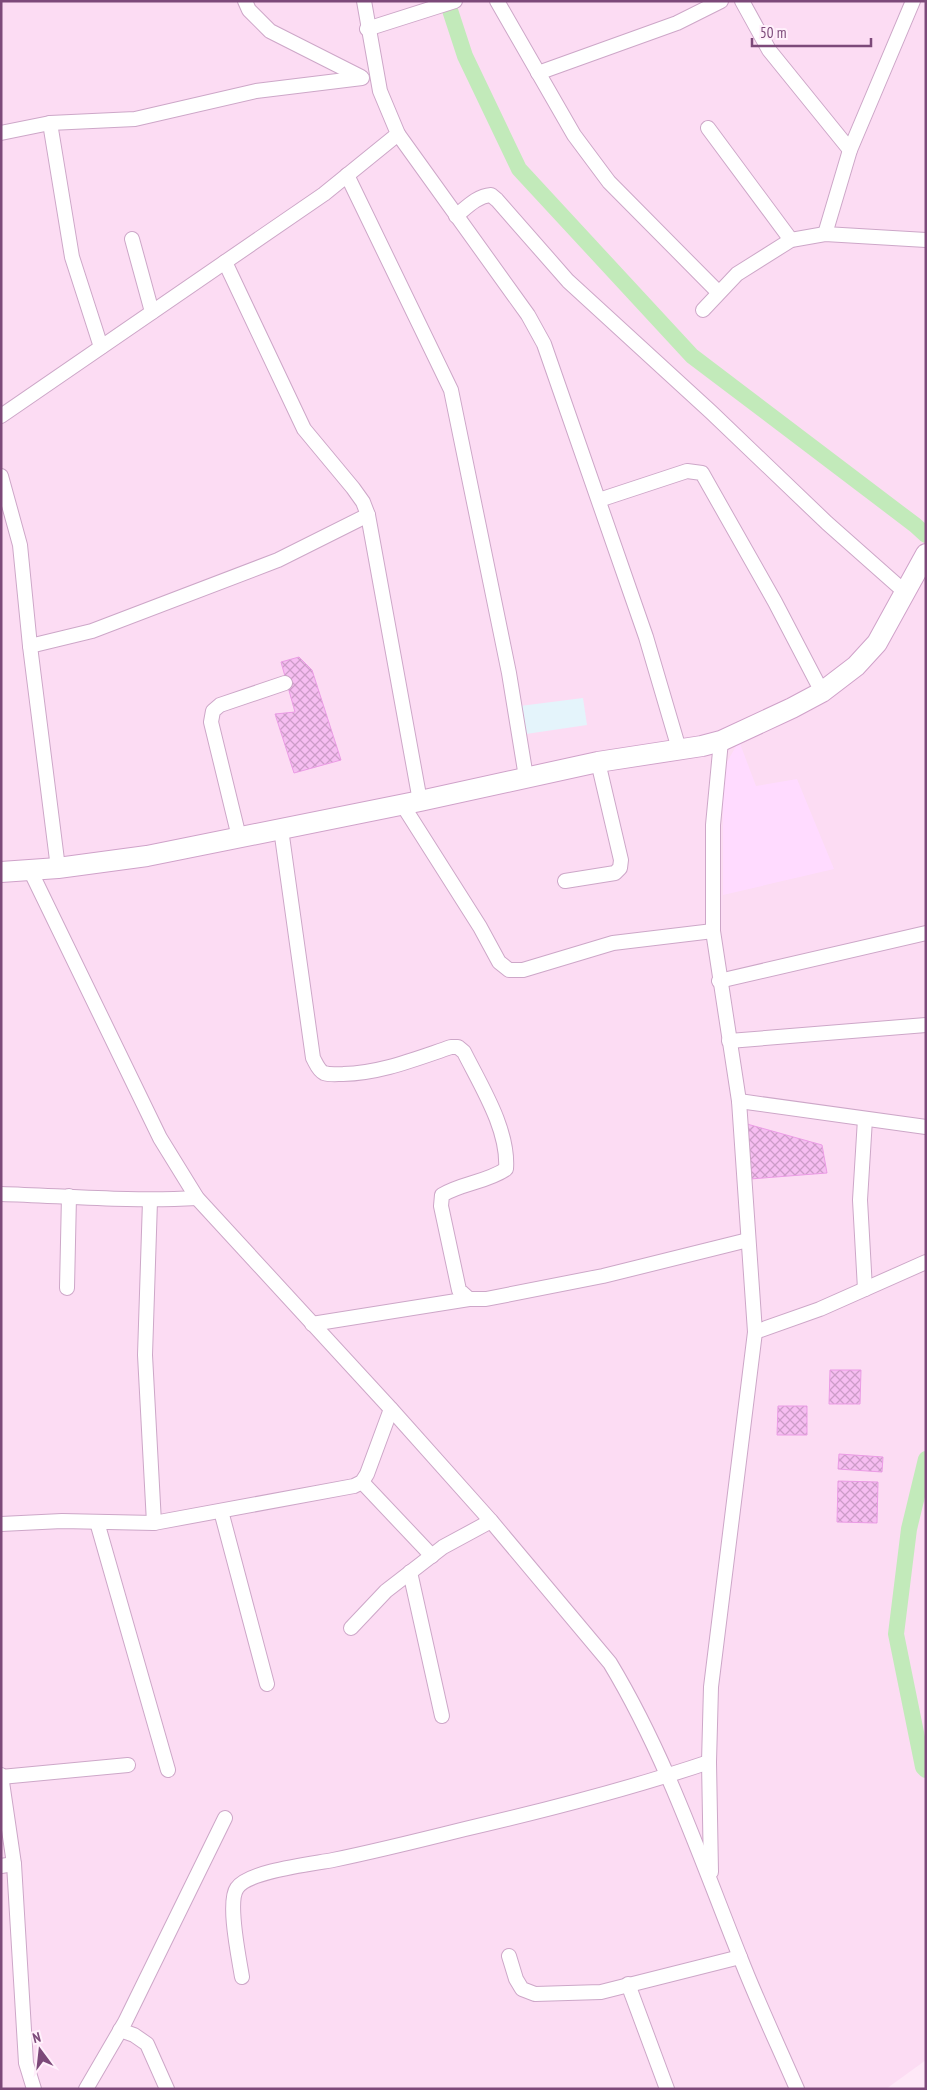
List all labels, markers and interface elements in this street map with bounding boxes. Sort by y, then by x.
scale bar [752,15,871,47]
text: 50 m [760,23,786,42]
north arrow [15,2025,65,2075]
text: N [31,2028,43,2047]

